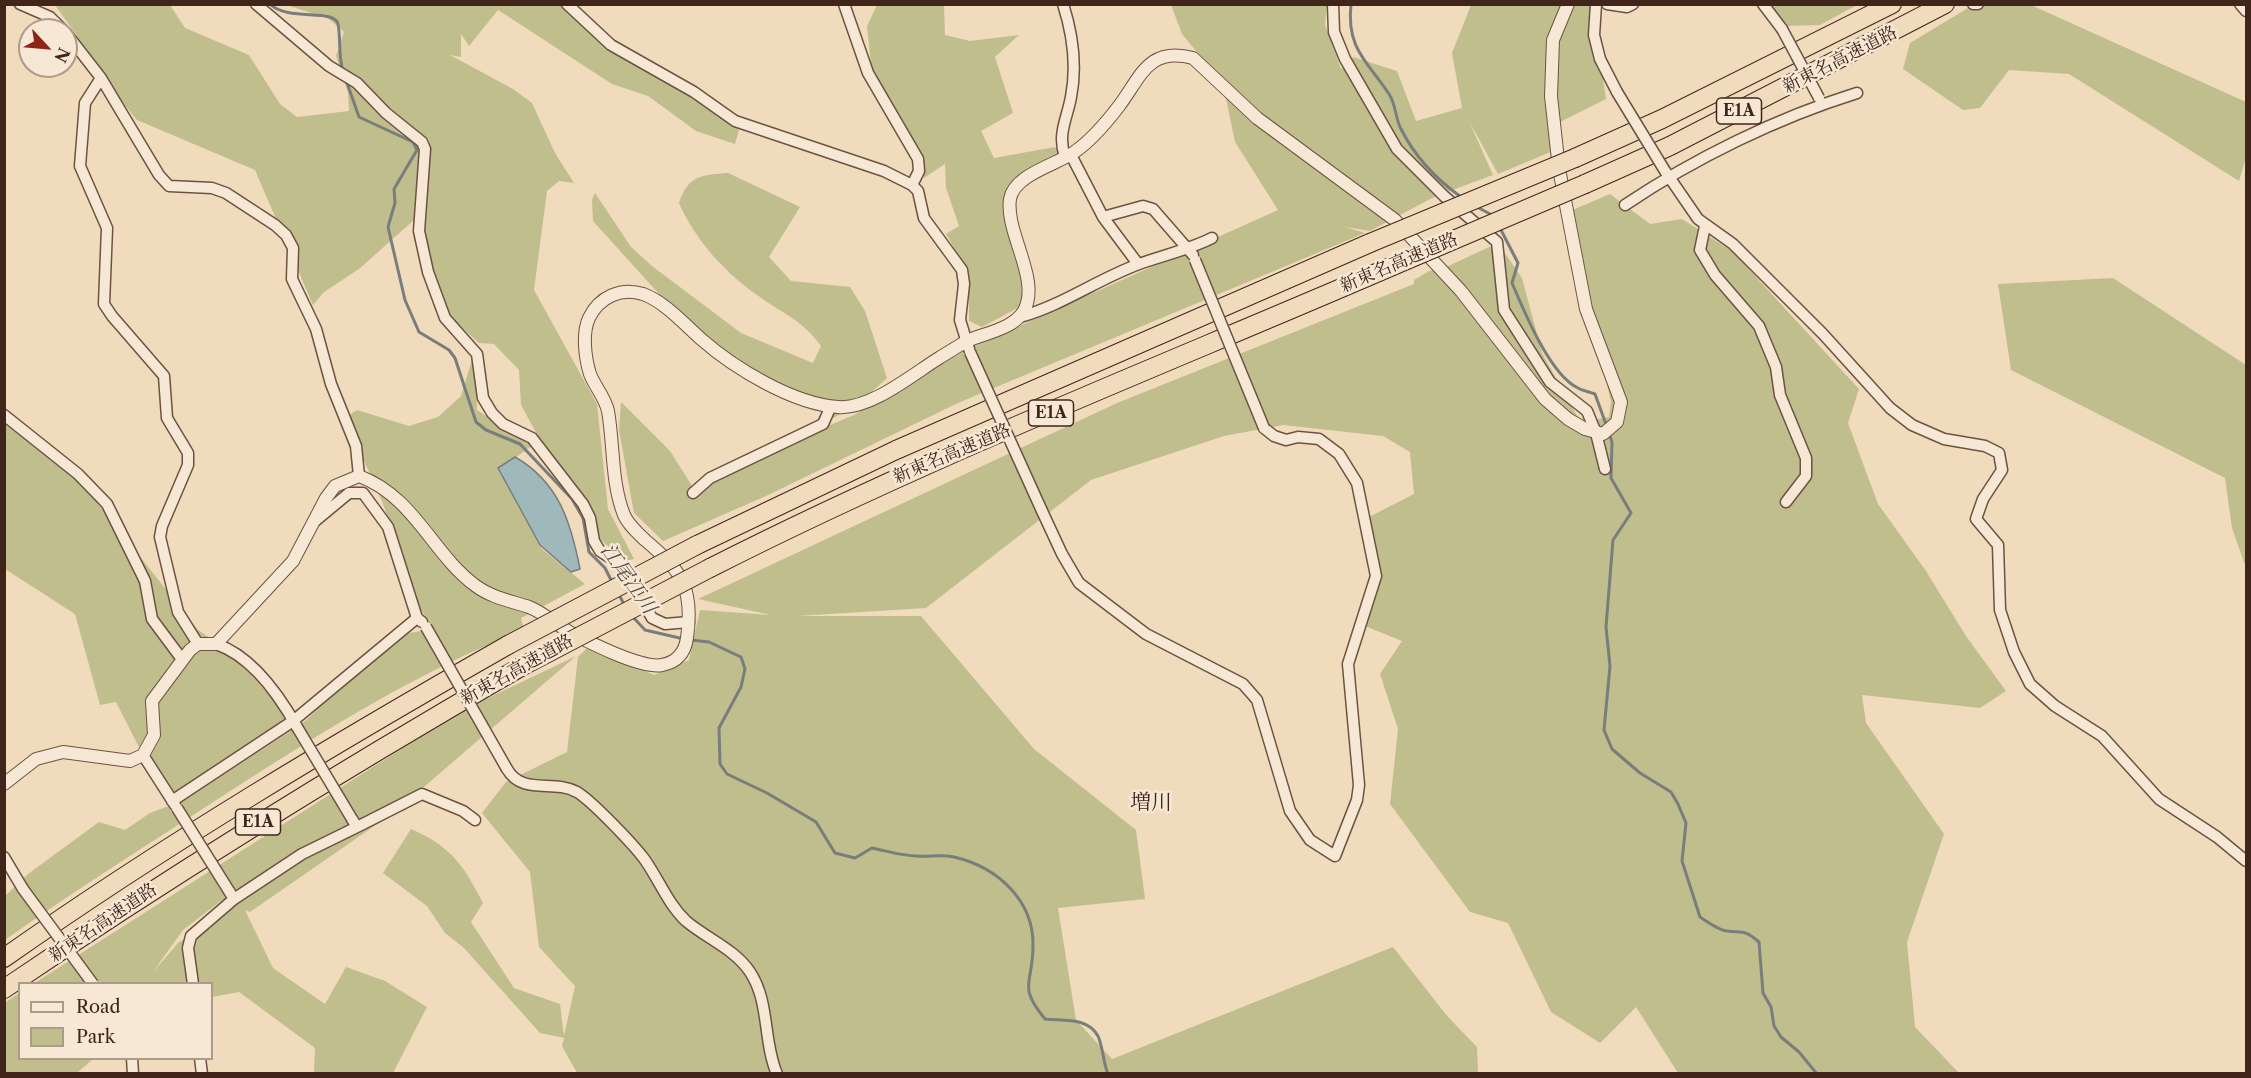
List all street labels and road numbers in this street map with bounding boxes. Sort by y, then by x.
street label: 新東名高速道路 [1779,22,1901,98]
road number: E1A [1716,98,1762,124]
street label: 新東名高速道路 [1337,228,1461,298]
road number: E1A [1028,400,1074,426]
street label: 新東名高速道路 [890,419,1014,489]
street label: 新東名高速道路 [457,630,577,710]
road number: E1A [236,809,280,835]
street label: 新東名高速道路 [45,879,161,967]

